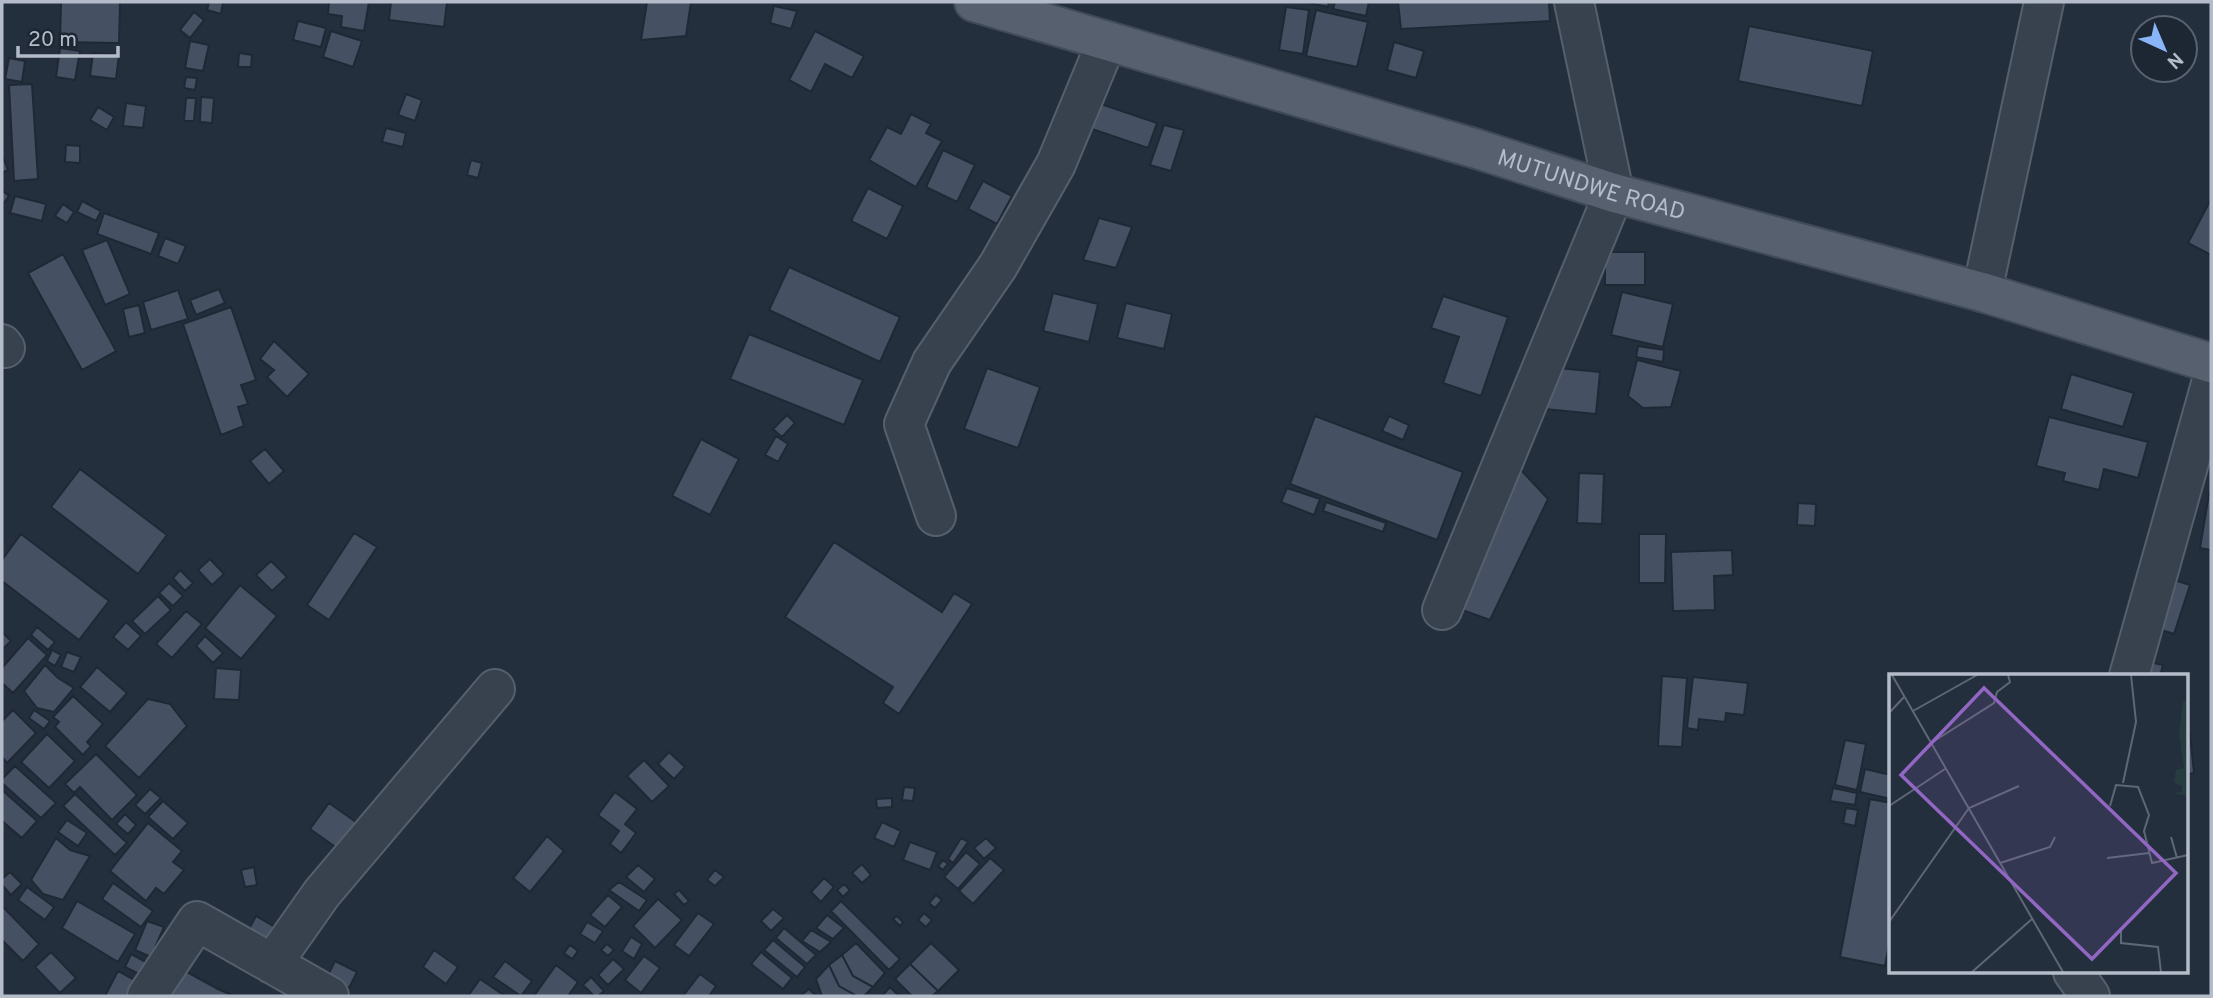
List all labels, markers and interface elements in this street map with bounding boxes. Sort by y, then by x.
scale bar [18,14,117,58]
north arrow [2129,14,2199,84]
text: 20 m [28,27,77,54]
text: N [2161,46,2188,73]
street label: MUTUNDWE ROAD [1493,144,1688,229]
inset map [1889,674,2188,974]

